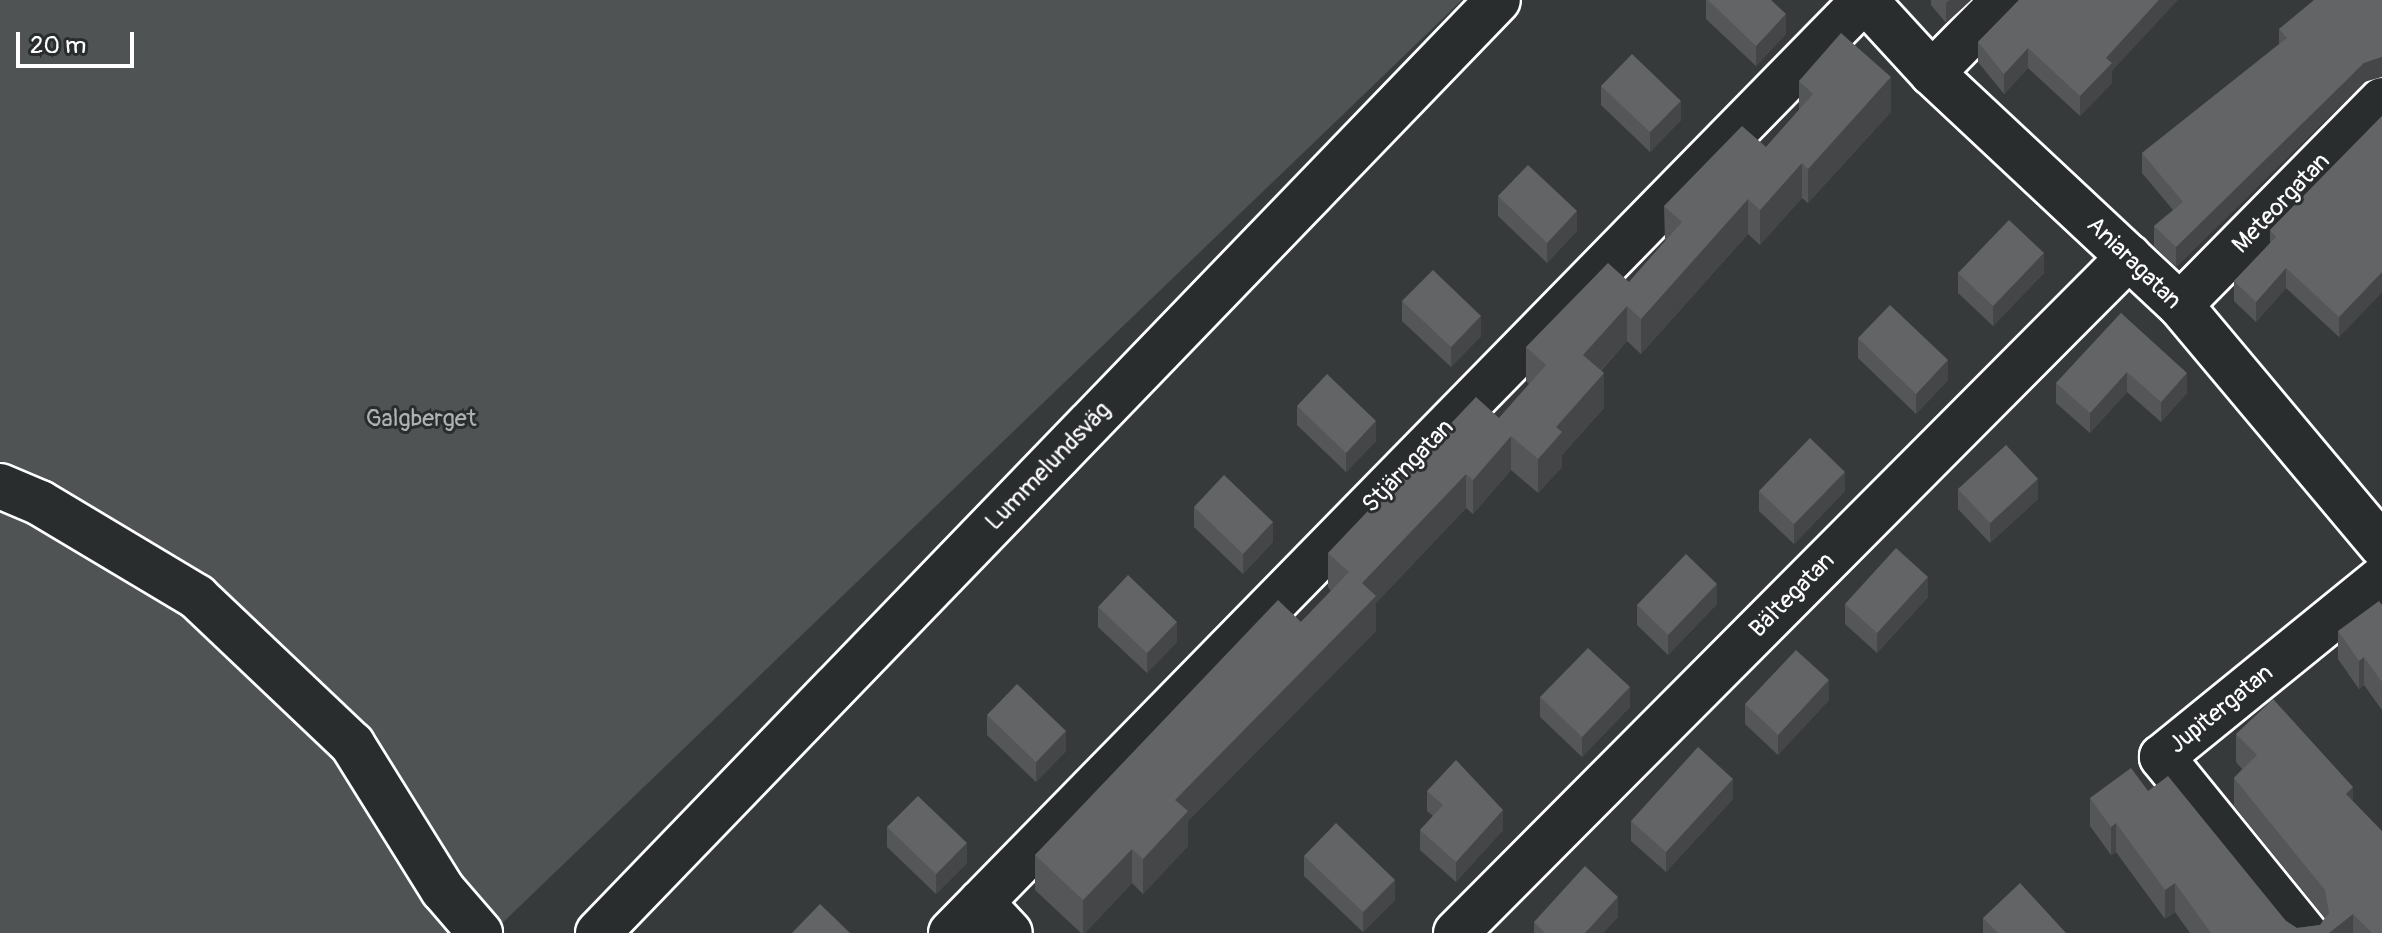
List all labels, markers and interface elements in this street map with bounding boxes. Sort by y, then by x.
scale bar [20,16,138,66]
text: 20 m [30,31,86,60]
street label: Meteorgatan [2226,147,2336,259]
street label: Aniaragatan [2081,211,2187,315]
street label: Lummelundsväg [979,396,1117,536]
park label: Galgberget [366,405,476,433]
street label: Stjärngatan [1356,413,1460,519]
street label: Bältegatan [1743,546,1841,644]
street label: Jupitergatan [2163,658,2279,760]

